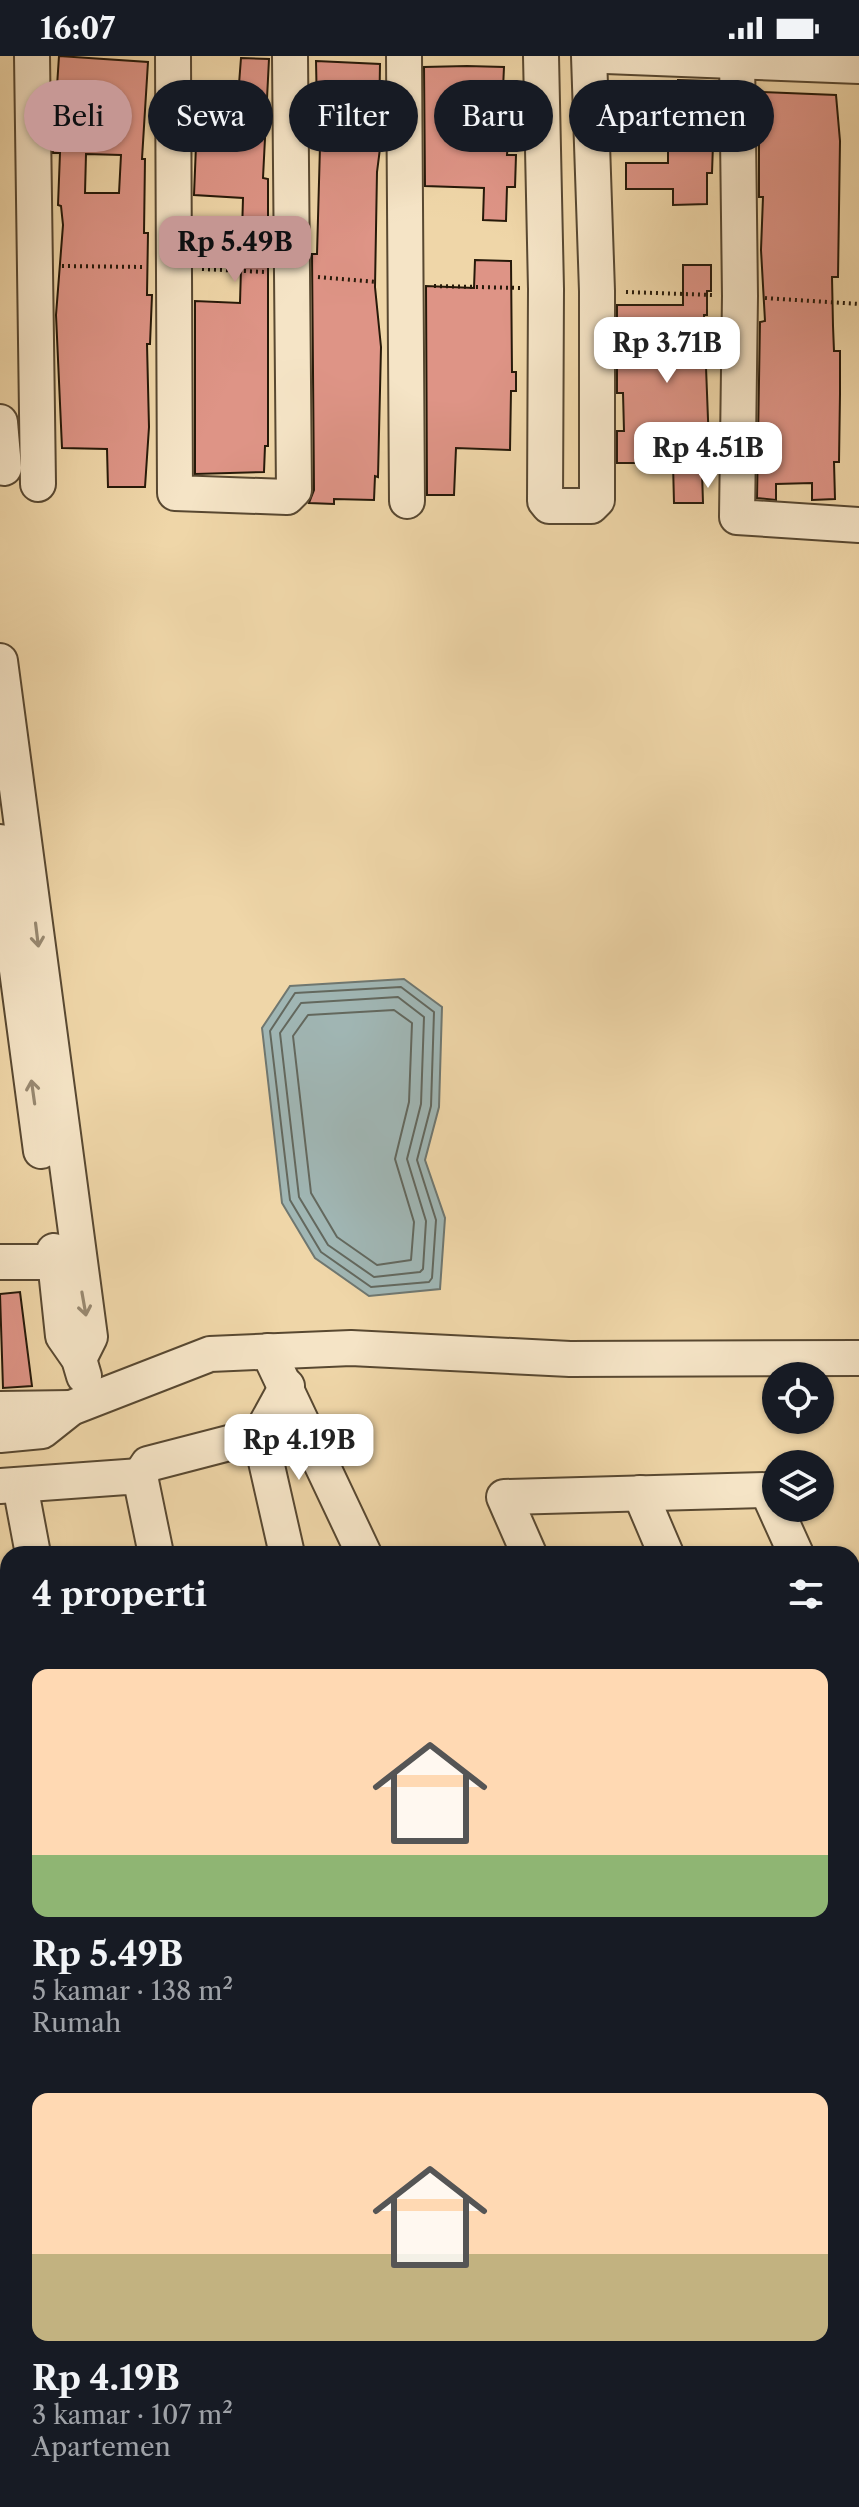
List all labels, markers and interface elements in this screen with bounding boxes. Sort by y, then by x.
text: 16:07 [40,10,115,47]
chip: Beli [24,80,132,152]
chip: Sewa [148,80,273,152]
chip: Filter [289,80,418,152]
chip: Baru [434,80,553,152]
chip: Apartemen [569,80,774,152]
pin: Rp 5.49B [152,216,318,284]
text: Rp 5.49B [177,226,293,258]
pin: Rp 3.71B [584,317,750,385]
text: Rp 3.71B [612,327,722,359]
pin: Rp 4.51B [625,422,791,490]
text: Rp 4.51B [652,432,764,464]
one-way arrow [30,922,45,947]
one-way arrow [25,1080,40,1105]
one-way arrow [78,1291,93,1316]
map controls [762,1362,834,1522]
button: locate [762,1362,834,1434]
pin: Rp 4.19B [216,1414,382,1482]
text: Rp 4.19B [242,1424,356,1456]
button: layers [762,1450,834,1522]
icon: filters [784,1572,828,1616]
text: 4 properti [32,1573,207,1615]
icon: home [358,1721,502,1865]
text: Rp 5.49B [32,1933,183,1975]
text: 5 kamar · 138 m² [32,1975,233,2007]
text: Rumah [32,2007,121,2039]
icon: home [358,2145,502,2289]
text: Rp 4.19B [32,2357,180,2399]
text: 3 kamar · 107 m² [32,2399,233,2431]
text: Apartemen [32,2431,171,2463]

